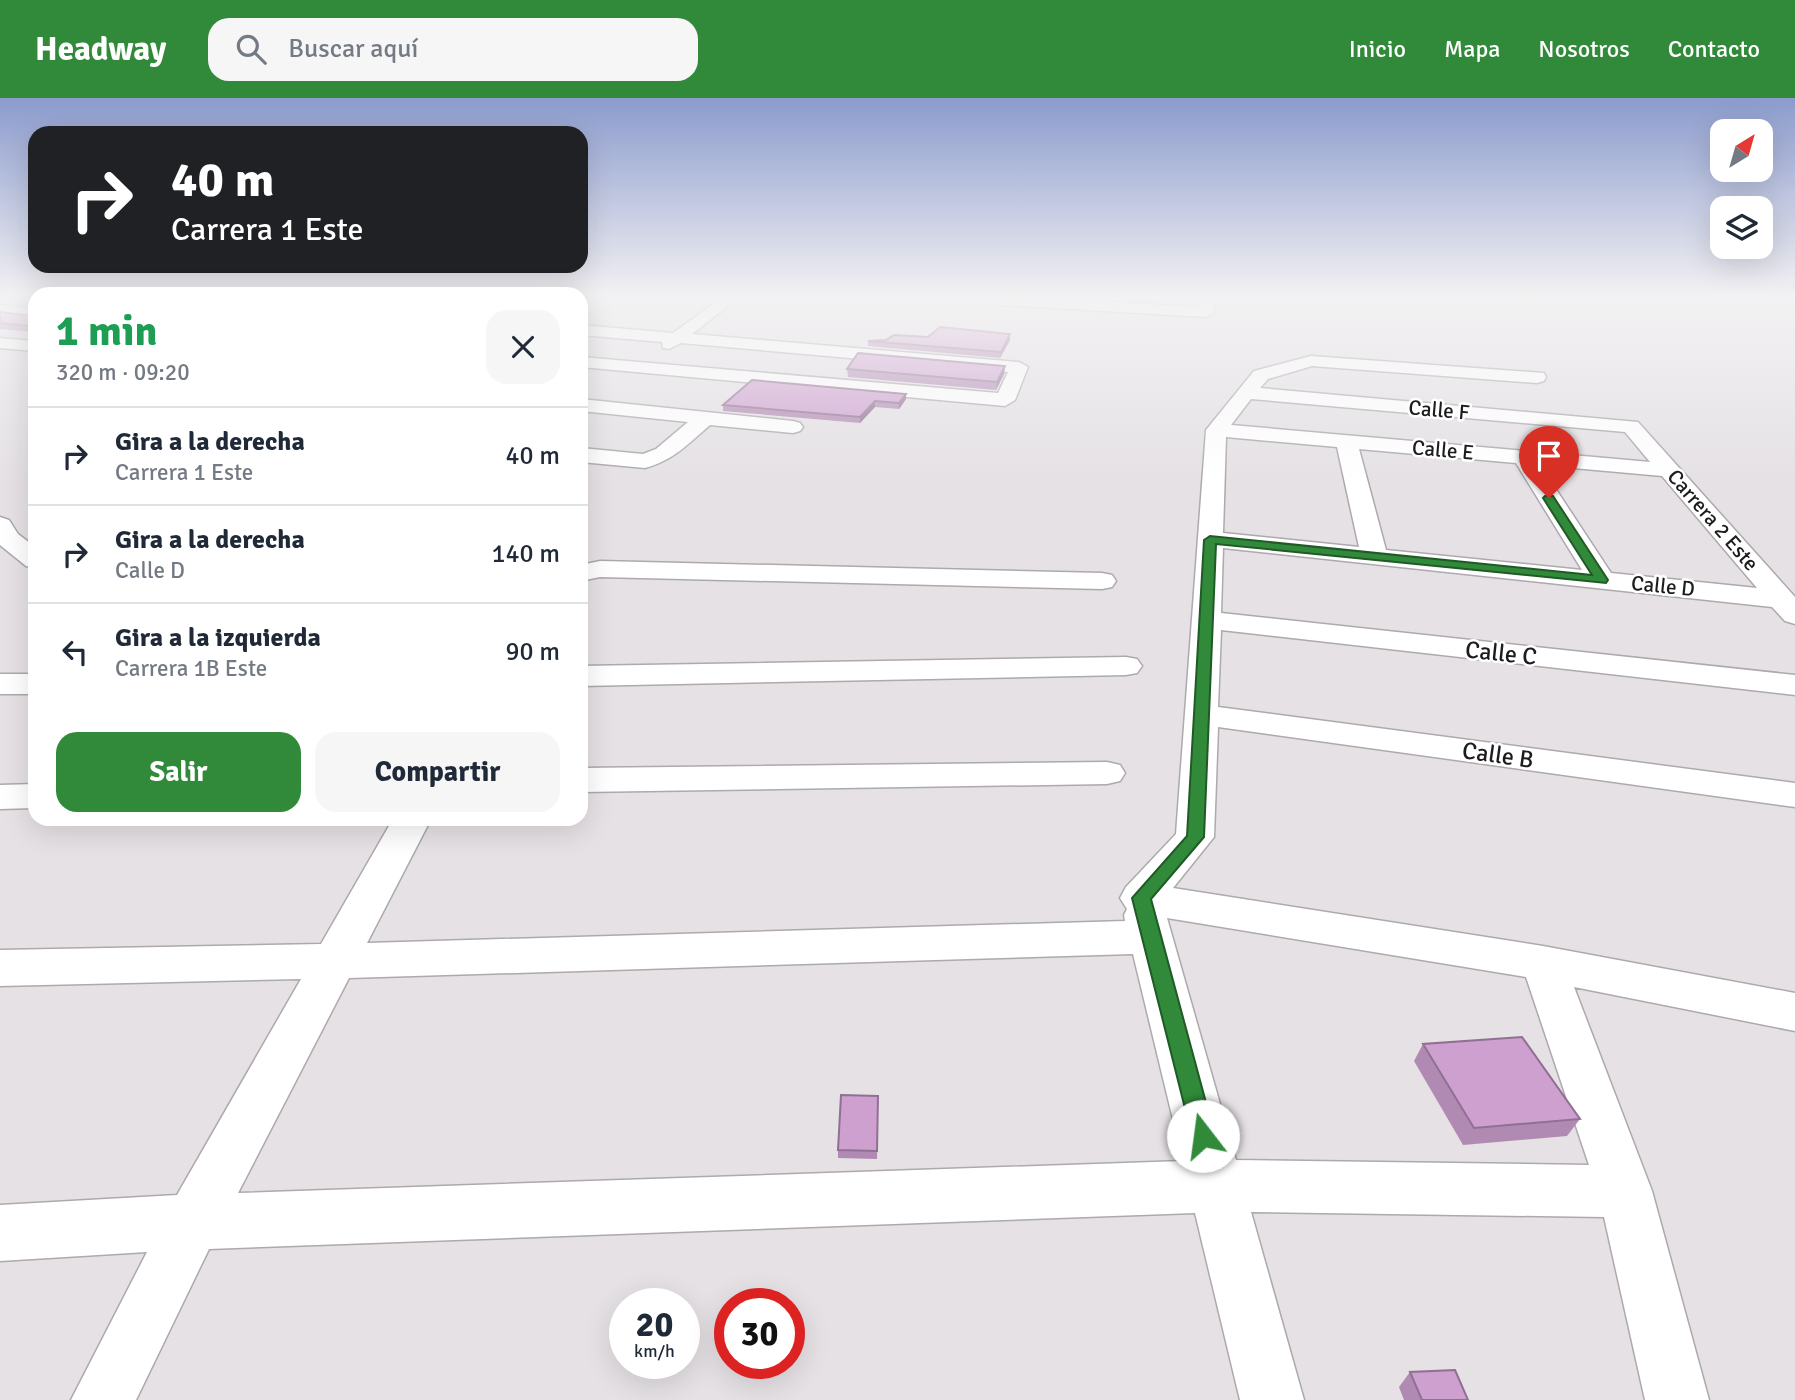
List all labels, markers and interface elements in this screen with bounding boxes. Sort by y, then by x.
search box [208,18,698,81]
text: Headway [35,29,166,70]
icon: search [232,30,270,68]
text: Buscar aquí [288,33,418,65]
text: Inicio [1349,34,1406,64]
text: Mapa [1444,34,1500,64]
text: Nosotros [1538,34,1630,64]
text: Contacto [1668,34,1760,64]
north arrow [1710,119,1773,182]
map controls [1710,119,1773,259]
text: 40 m [171,150,274,210]
icon: right [56,154,147,245]
button: layers [1710,196,1773,259]
text: Carrera 1 Este [171,210,363,249]
text: 1 min [56,306,157,357]
button: close [486,310,560,384]
text: 320 m · 09:20 [56,358,190,387]
street label: Calle F [1407,394,1471,426]
text: Gira a la derecha [115,426,305,458]
pin [1519,426,1579,498]
street label: Calle E [1411,434,1475,466]
icon: right [56,437,94,475]
icon: arrive [1530,437,1568,475]
text: 40 m [505,440,560,472]
text: Carrera 1 Este [115,458,253,487]
street label: Carrera 2 Este [1662,464,1764,576]
text: Gira a la derecha [115,524,305,556]
icon: right [56,535,94,573]
text: 140 m [491,538,560,570]
text: Calle D [115,556,185,585]
street label: Calle D [1630,570,1696,602]
text: Gira a la izquierda [115,622,321,654]
icon: left [56,633,94,671]
street label: Calle C [1464,634,1538,672]
text: 90 m [505,636,560,668]
text: Carrera 1B Este [115,654,267,683]
button: Salir [56,732,301,812]
button: Compartir [315,732,560,812]
street label: Calle B [1460,735,1536,775]
position arrow [1166,1099,1240,1173]
speed limit sign: 30 [714,1288,805,1379]
text: 20 [636,1303,673,1346]
text: km/h [634,1340,675,1362]

